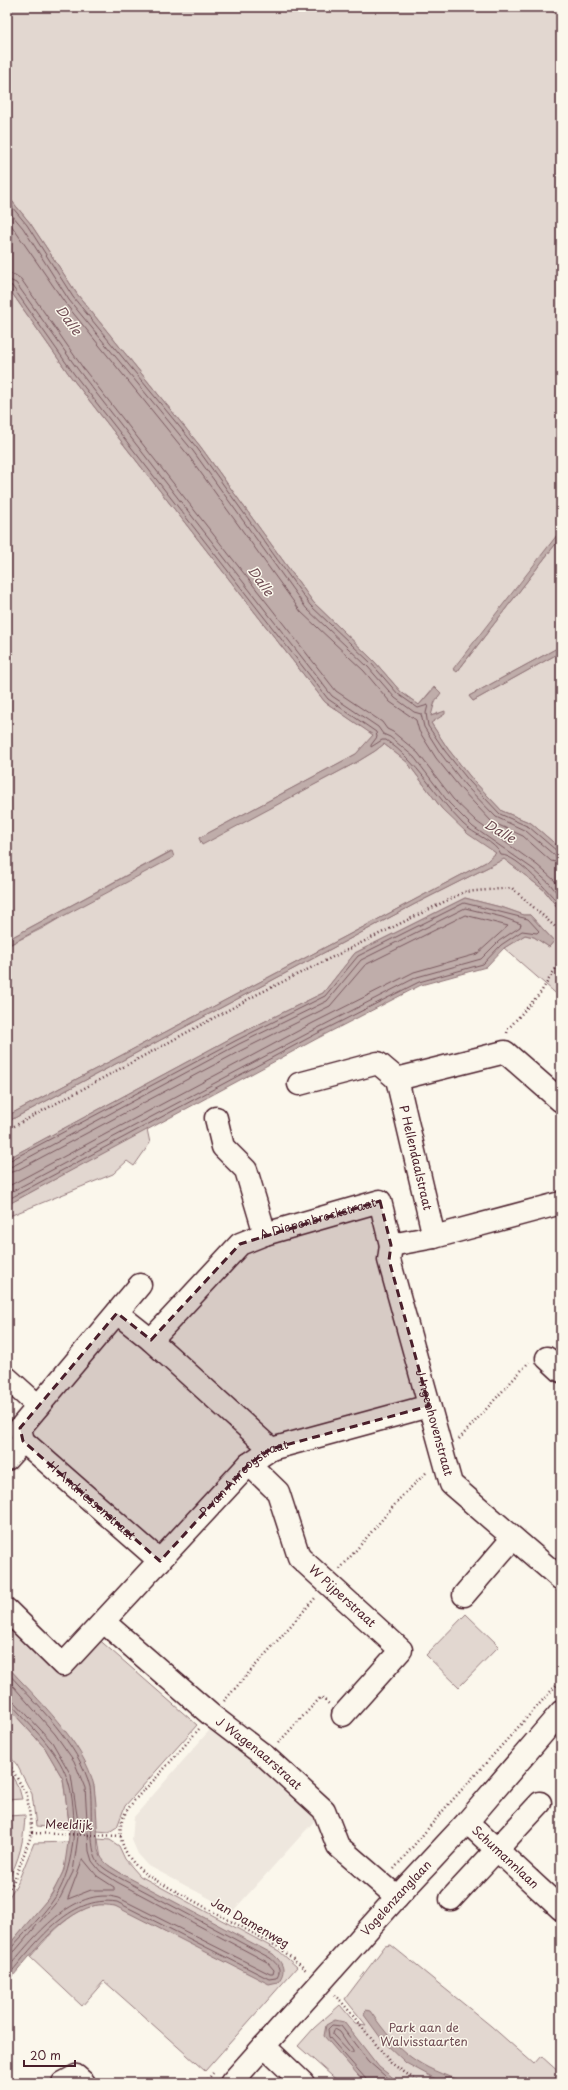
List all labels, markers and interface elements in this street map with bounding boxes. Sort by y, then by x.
water label: Dalle [52,301,87,339]
water label: Dalle [244,562,279,600]
water label: Dalle [481,814,520,847]
street label: P Hellendaalstraat [395,1103,437,1212]
street label: A Diepenbrockstraat [257,1193,378,1243]
street label: J Ingenhovenstraat [412,1367,458,1478]
street label: P van Anrooystraat [195,1435,290,1520]
street label: H Andriessenstraat [44,1457,140,1544]
street label: W Pijperstraat [305,1560,380,1631]
street label: J Wagenaarstraat [212,1712,306,1794]
street label: Meeldijk [45,1814,93,1834]
street label: Schumannlaan [468,1821,543,1892]
street label: Vogelenzanglaan [356,1856,435,1939]
street label: Jan Damenweg [208,1892,293,1952]
park label: Park aan de Walvisstaarten [380,2018,468,2050]
scale bar [24,2042,75,2068]
text: 20 m [30,2046,61,2064]

